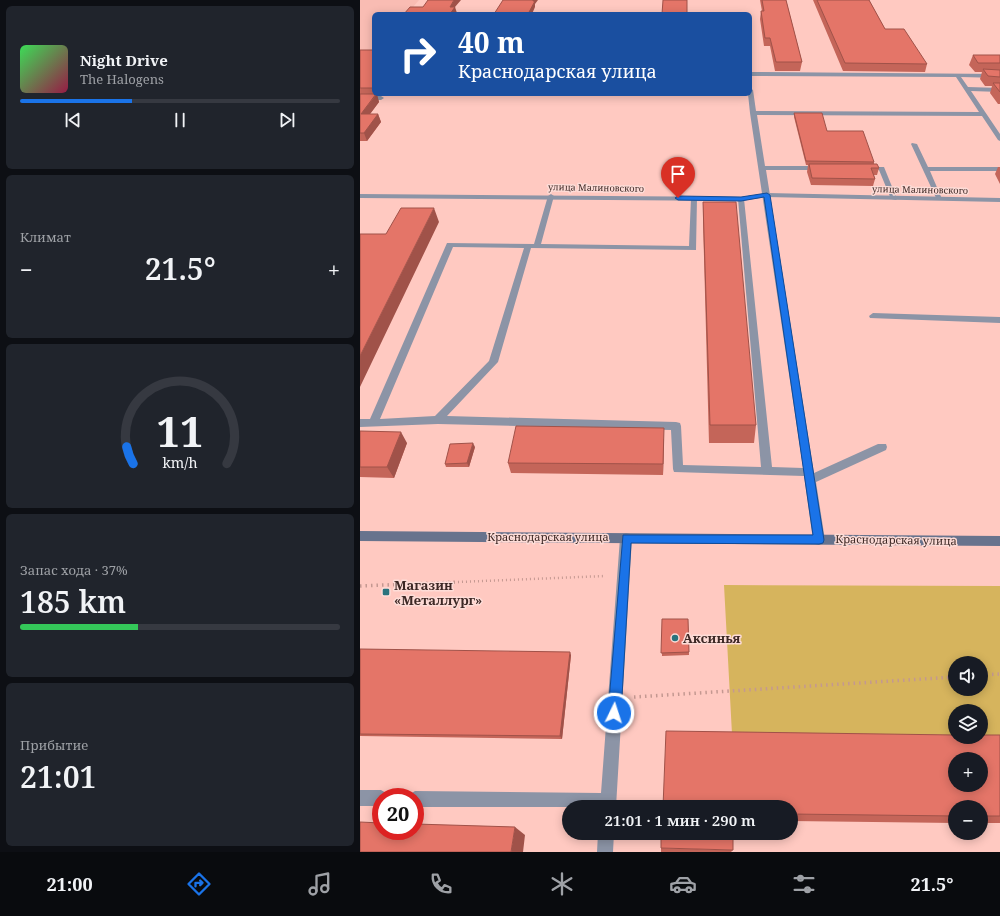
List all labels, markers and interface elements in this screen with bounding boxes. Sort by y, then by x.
text: 40 m [458,23,525,61]
icon: right [392,28,444,80]
text: Night Drive [80,50,168,70]
text: Краснодарская улица [458,59,657,83]
text: The Halogens [80,70,164,88]
icon: previous [62,109,84,131]
icon: pause [169,109,191,131]
icon: next [276,109,298,131]
pin [661,157,695,198]
icon: arrive [667,163,689,185]
street label: улица Малиновского [548,180,644,195]
street label: улица Малиновского [872,182,968,197]
text: Климат [20,228,71,246]
text: 21.5° [145,248,216,289]
text: − [20,254,33,284]
text: + [328,254,340,284]
text: 11 [156,403,204,459]
text: km/h [162,453,198,472]
street label: Краснодарская улица [487,529,609,544]
street label: Краснодарская улица [835,531,957,548]
text: Запас хода · 37% [20,561,128,579]
place label: Магазин «Металлург» [394,576,482,609]
text: 185 km [20,581,126,622]
marker: Магазин «Металлург» [381,587,391,597]
place label: Аксинья [683,629,741,647]
marker: Аксинья [670,633,680,643]
map controls [948,656,988,840]
button: sound [948,656,988,696]
position arrow [593,692,635,734]
button: layers [948,704,988,744]
text: Прибытие [20,736,88,754]
button: + [948,752,988,792]
text: 21:01 [20,756,96,797]
speed limit sign: 20 [372,788,424,840]
button: − [948,800,988,840]
text: 21:01 · 1 мин · 290 m [604,810,756,830]
icon: directions [185,870,213,898]
icon: music [306,870,334,898]
icon: phone [427,870,455,898]
icon: climate [548,870,576,898]
icon: car [669,870,697,898]
icon: filters [790,870,818,898]
text: 21:00 [46,872,93,896]
text: 21.5° [910,872,954,896]

